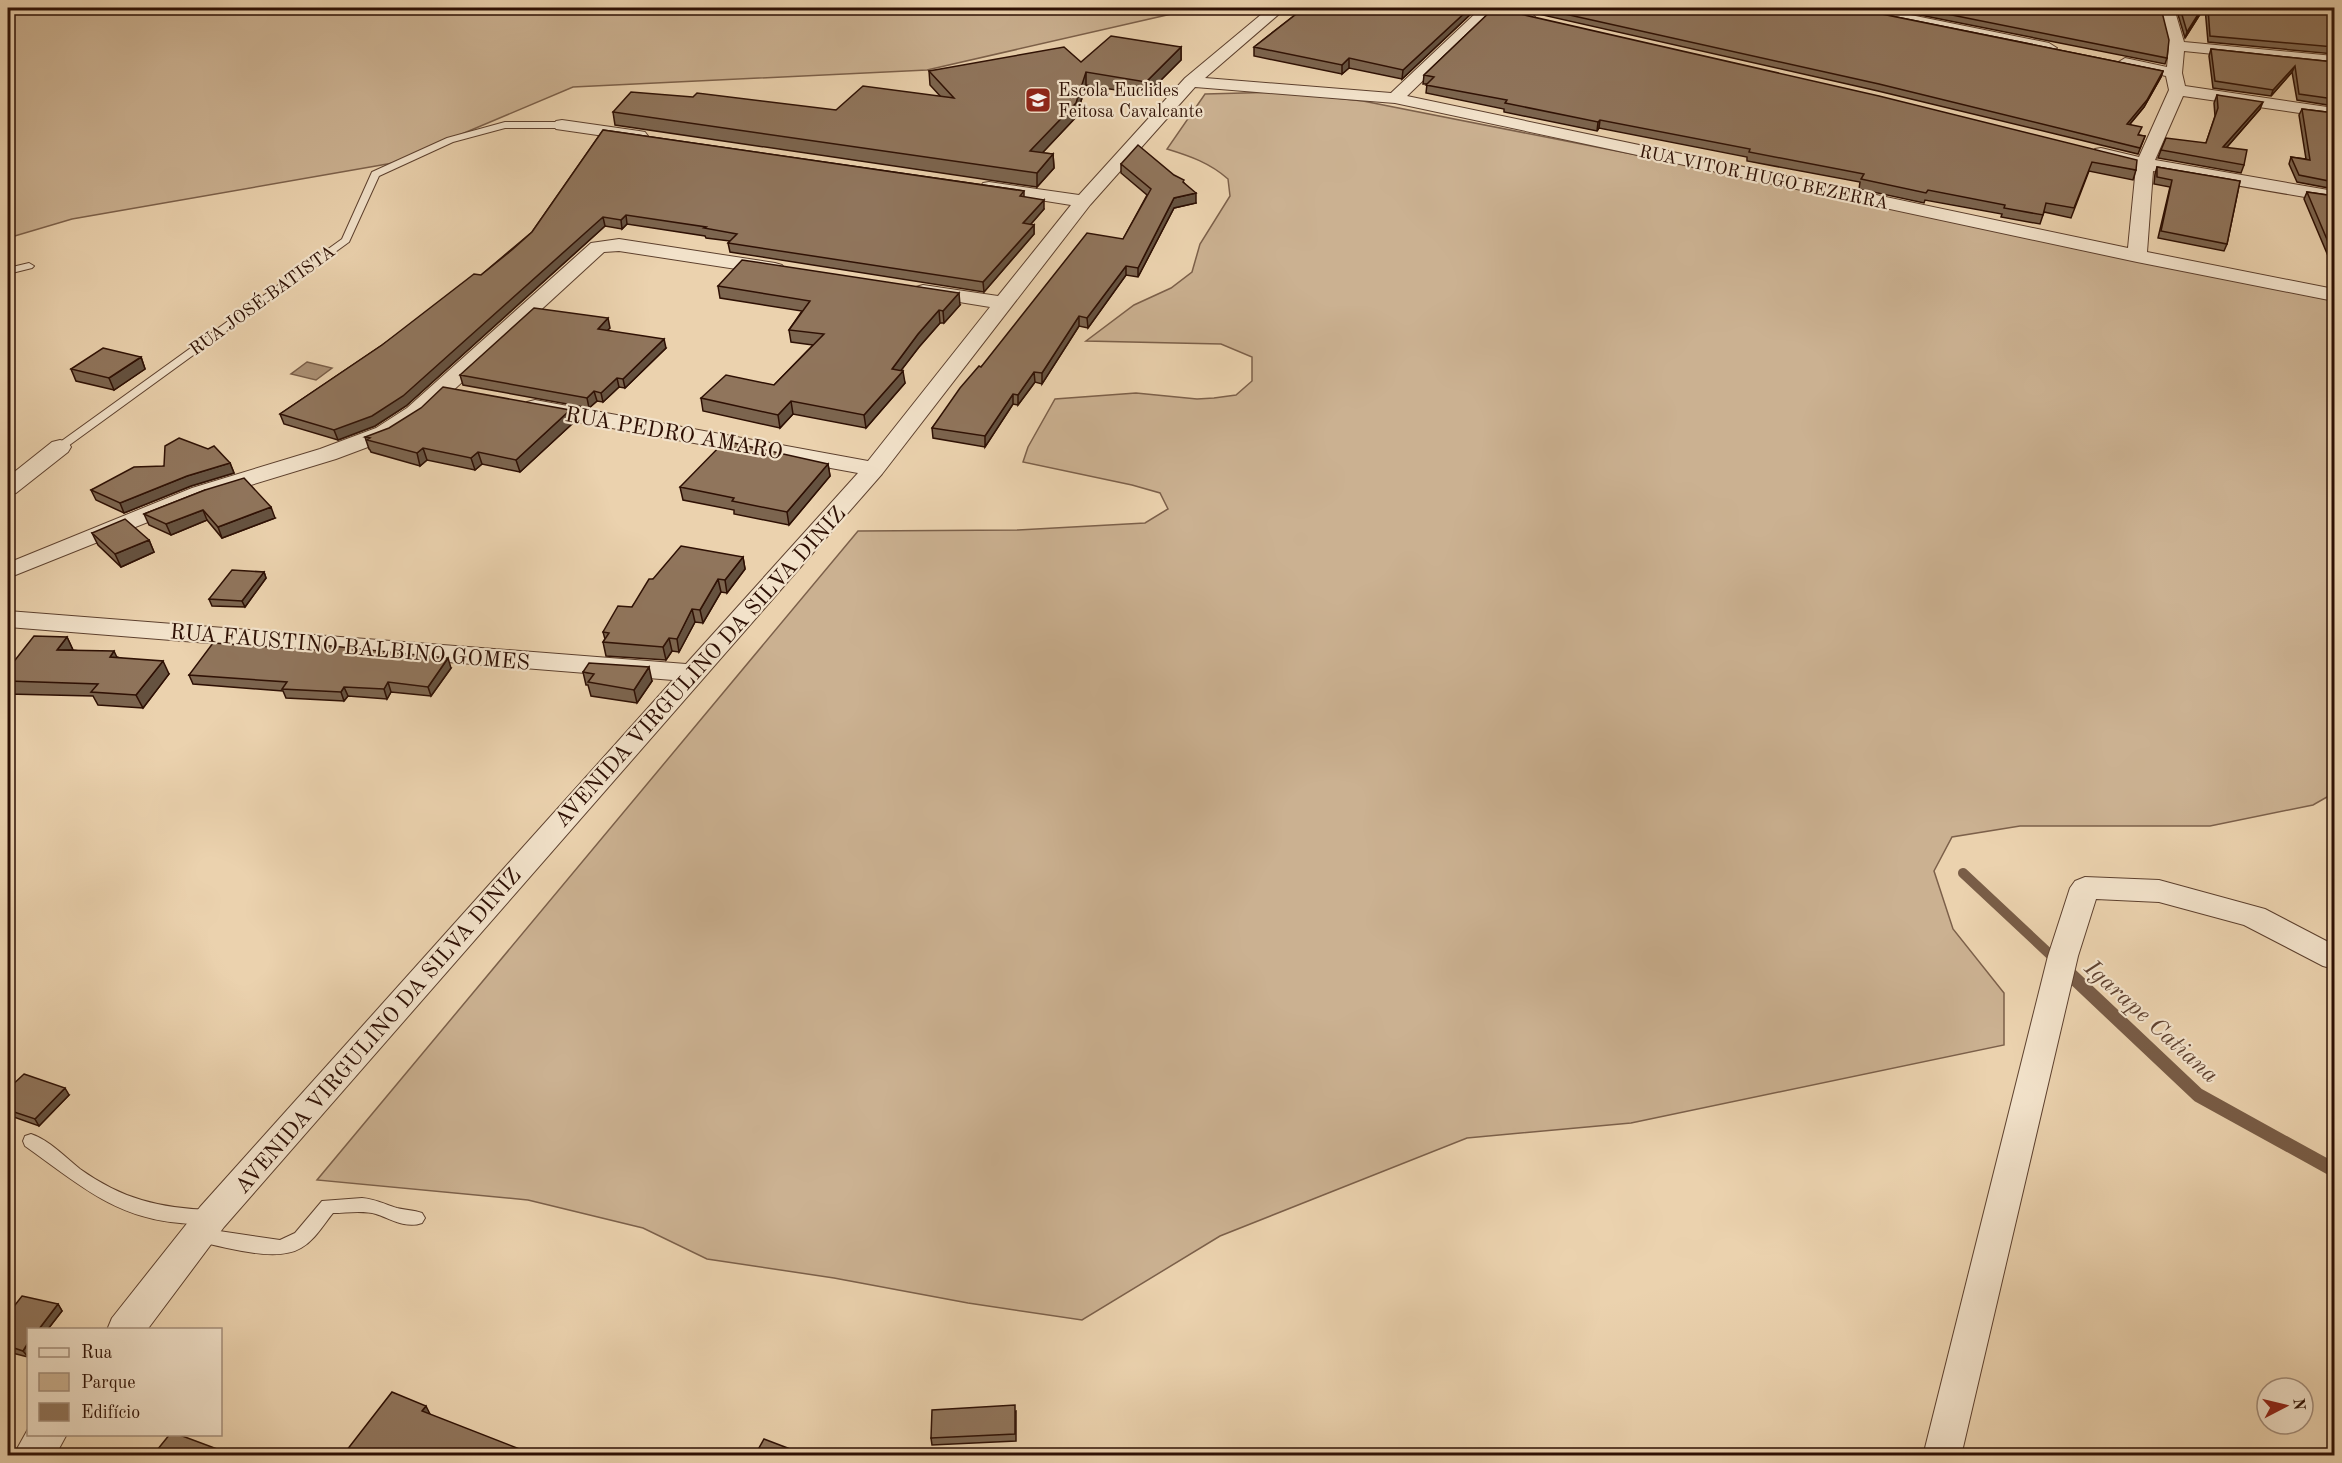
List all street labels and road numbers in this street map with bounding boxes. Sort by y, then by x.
street label: RUA VITOR HUGO BEZERRA [1637,143,1890,213]
street label: RUA JOSÉ BATISTA [184,239,339,359]
street label: RUA PEDRO AMARO [563,404,784,464]
street label: AVENIDA VIRGULINO DA SILVA DINIZ [551,503,850,832]
street label: RUA FAUSTINO BALBINO GOMES [169,621,531,675]
street label: AVENIDA VIRGULINO DA SILVA DINIZ [231,864,526,1198]

